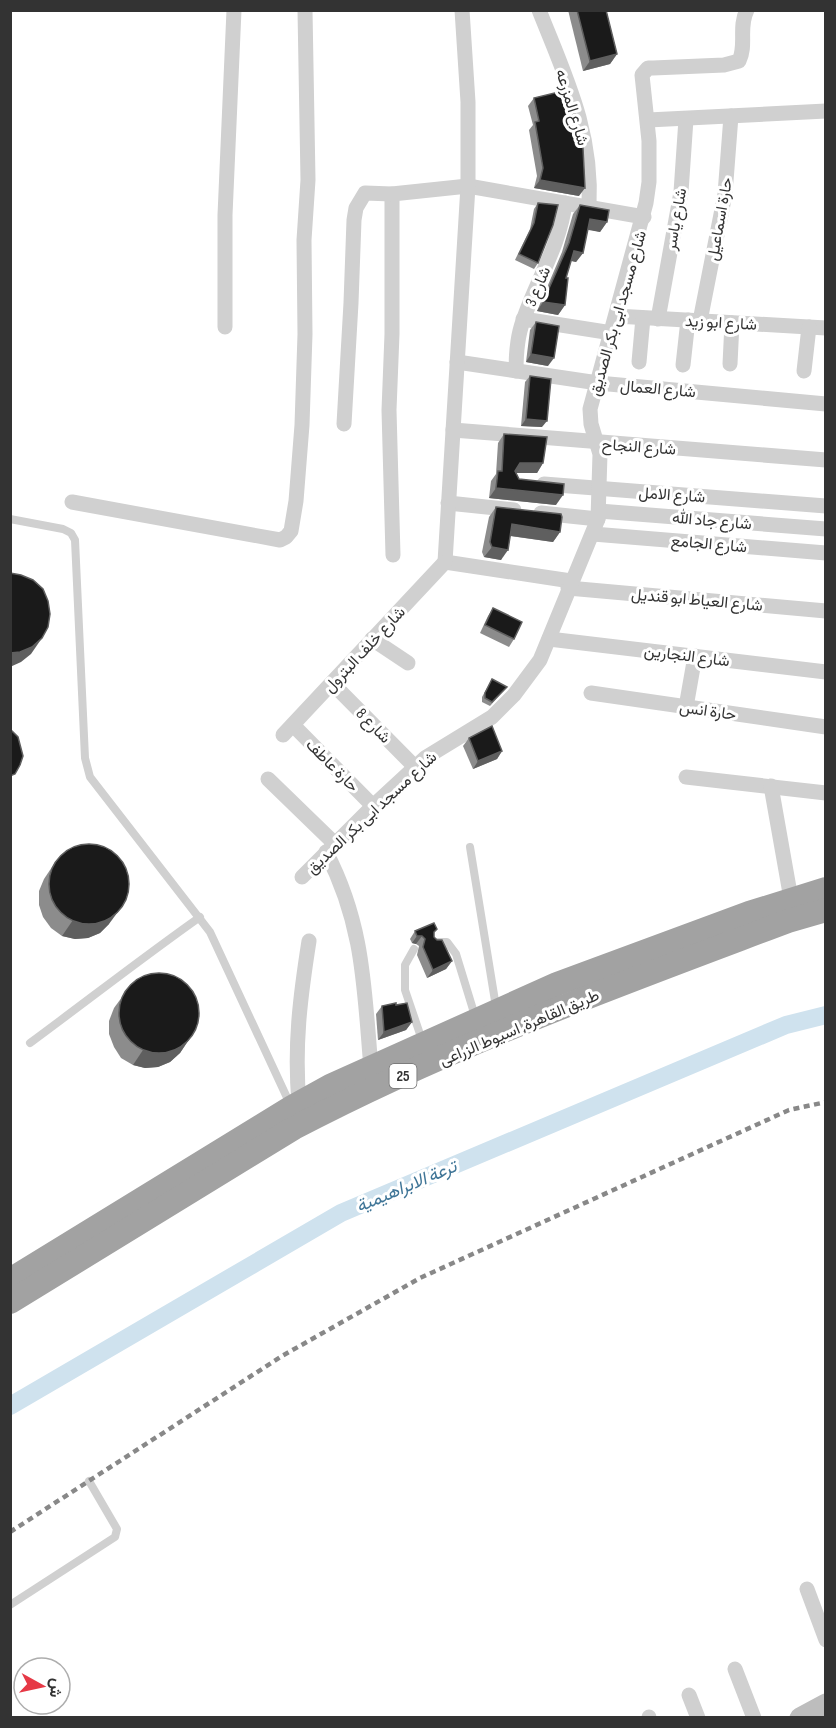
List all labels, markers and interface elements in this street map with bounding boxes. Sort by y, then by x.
street label: شارع المزرعه [550,67,592,148]
street label: حارة اسماعيل [704,176,737,262]
street label: شارع ياسر [662,187,692,253]
street label: شارع مسجد ابى بكر الصديق [586,229,652,399]
street label: شارع 3 [522,264,556,310]
street label: شارع ابو زيد [685,312,757,336]
street label: شارع العمال [619,377,696,403]
street label: شارع النجاح [601,435,677,461]
street label: شارع الامل [638,484,706,508]
street label: شارع جاد الله [671,508,753,535]
street label: شارع الجامع [670,532,748,558]
street label: شارع العياط ابو قنديل [630,585,764,617]
street label: شارع خلف البترول [320,603,411,698]
street label: شارع النجارين [643,642,731,672]
street label: حارة انس [678,698,738,725]
street label: شارع 8 [351,704,394,748]
street label: حارة عاطف [302,736,363,797]
street label: شارع مسجد ابى بكر الصديق [303,748,442,879]
street label: طريق القاهرة, اسيوط الزراعى [437,986,602,1071]
road number: 25 [390,1064,416,1088]
water label: ترعة الابراهيمية [353,1155,462,1217]
north arrow [12,1656,72,1716]
text: ش [45,1677,66,1699]

